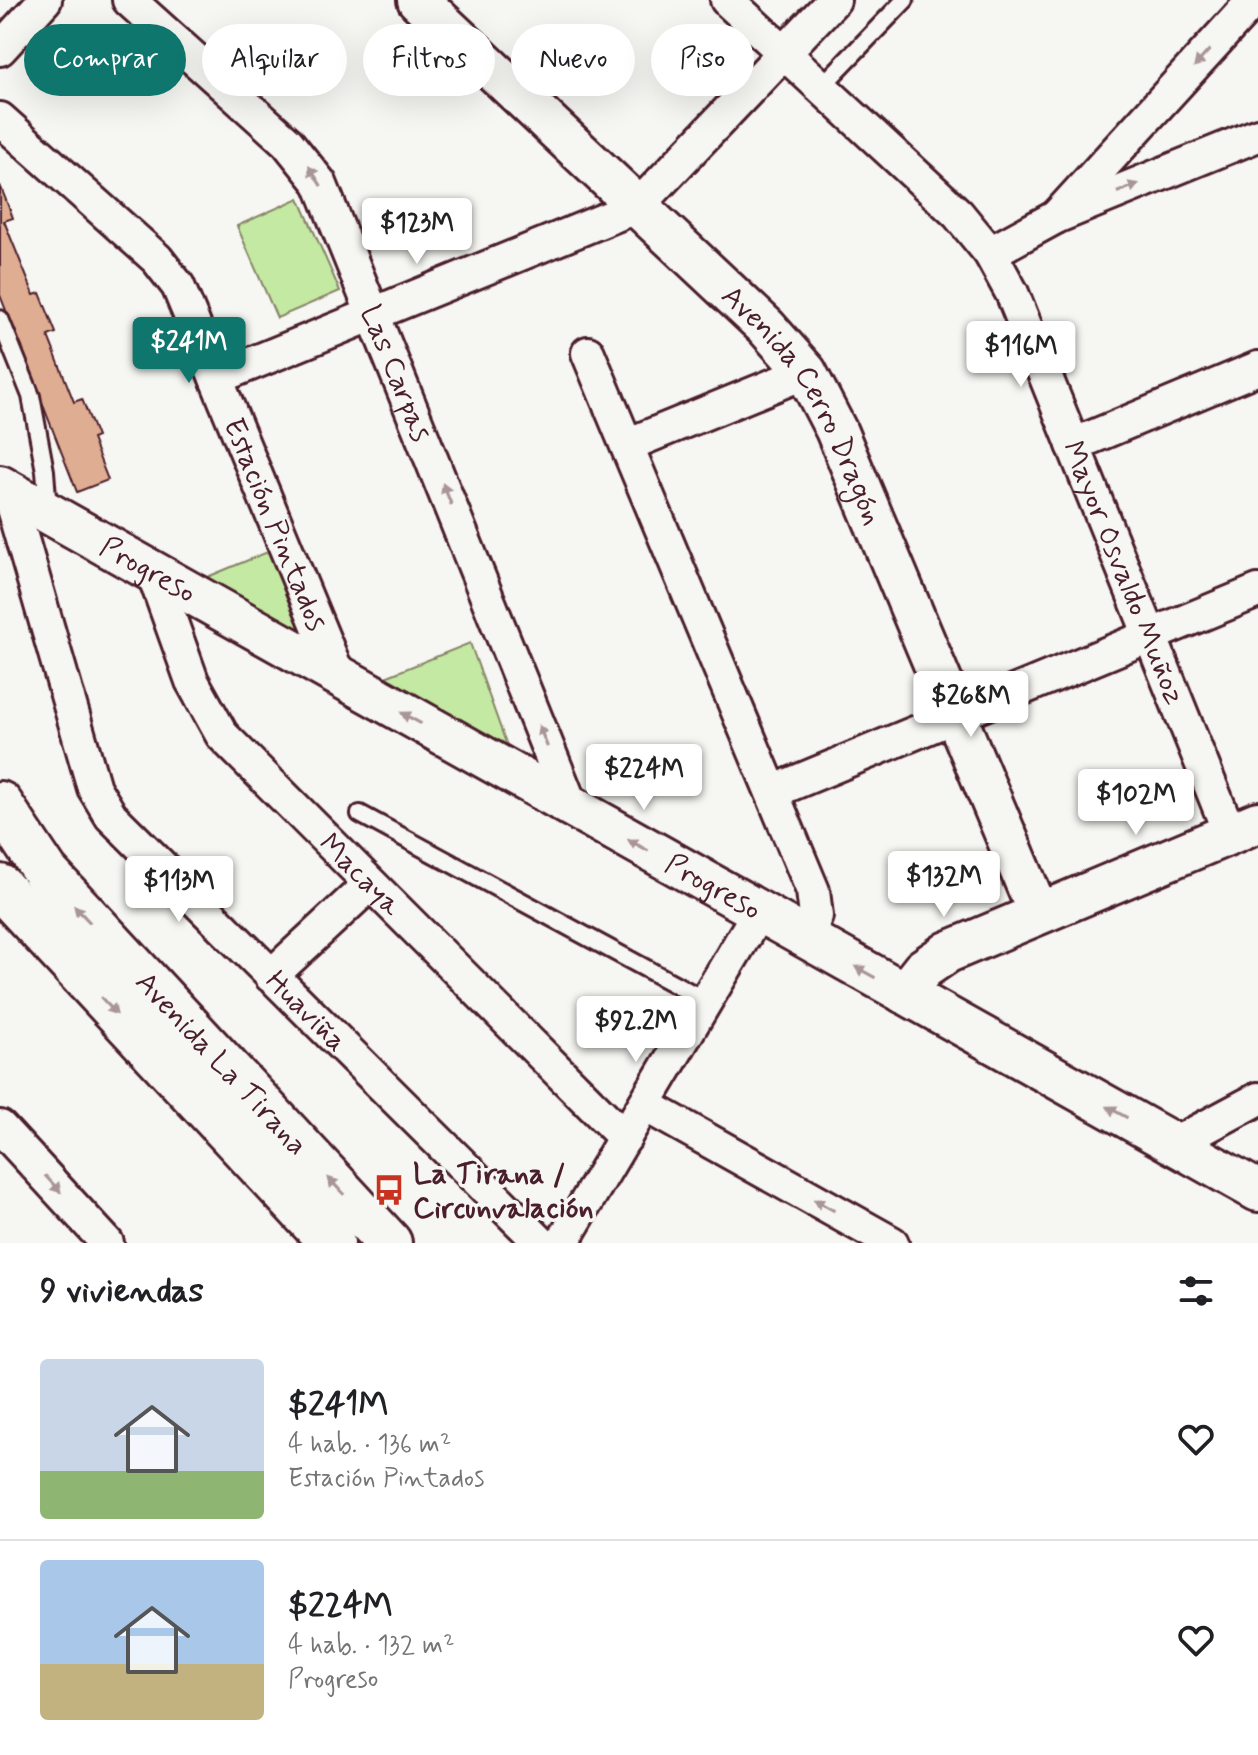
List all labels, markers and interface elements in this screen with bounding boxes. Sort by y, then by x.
chip: Comprar [24,24,186,96]
chip: Alquilar [202,24,347,96]
chip: Filtros [363,24,495,96]
chip: Nuevo [511,24,635,96]
chip: Piso [651,24,754,96]
one-way arrow [1193,48,1211,67]
one-way arrow [308,166,323,187]
one-way arrow [1116,181,1140,194]
pin: $123M [361,198,473,266]
text: $123M [380,207,454,241]
street label: Avenida Cerro Dragón [713,277,892,531]
street label: Las Carpas [350,300,440,448]
pin: $241M [133,317,245,385]
pin: $116M [965,321,1077,389]
text: $241M [151,326,227,360]
text: $116M [984,330,1058,364]
street label: Estación Pintados [213,412,336,637]
street label: Mayor Osvaldo Muñoz [1053,435,1194,710]
one-way arrow [440,482,453,506]
street label: Progreso [93,528,203,613]
pin: $268M [915,671,1027,739]
text: $268M [931,680,1011,714]
one-way arrow [400,711,423,725]
one-way arrow [536,724,549,748]
pin: $224M [588,744,700,812]
text: $224M [604,753,684,787]
pin: $102M [1080,769,1192,837]
text: $102M [1096,778,1176,812]
street label: Macaya [310,825,410,926]
one-way arrow [627,839,649,853]
street label: Progreso [658,845,768,930]
pin: $132M [888,851,1000,919]
pin: $113M [123,856,235,924]
text: $132M [906,860,982,894]
text: $113M [143,865,215,899]
one-way arrow [74,905,92,924]
street label: Huaviña [256,962,355,1061]
street label: Avenida La Tirana [126,964,316,1164]
one-way arrow [854,965,877,978]
pin: $92.2M [571,996,701,1064]
one-way arrow [100,997,118,1016]
text: $92.2M [595,1005,677,1039]
one-way arrow [1105,1105,1128,1119]
place label: La Tirana / Circunvalación [413,1155,594,1228]
bus stop icon: La Tirana / Circunvalación [372,1173,406,1207]
one-way arrow [43,1175,61,1194]
one-way arrow [327,1177,345,1196]
one-way arrow [813,1198,835,1212]
text: 9 viviendas [40,1269,204,1314]
icon: filters [1174,1269,1218,1313]
text: $241M [288,1383,388,1428]
icon: home [104,1391,200,1487]
icon: heart [1174,1417,1218,1461]
text: 4 hab. · 136 m² [288,1428,451,1462]
text: Estación Pintados [288,1462,484,1496]
text: $224M [288,1584,392,1629]
icon: home [104,1592,200,1688]
icon: heart [1174,1618,1218,1662]
text: 4 hab. · 132 m² [288,1629,455,1663]
text: Progreso [288,1663,378,1697]

